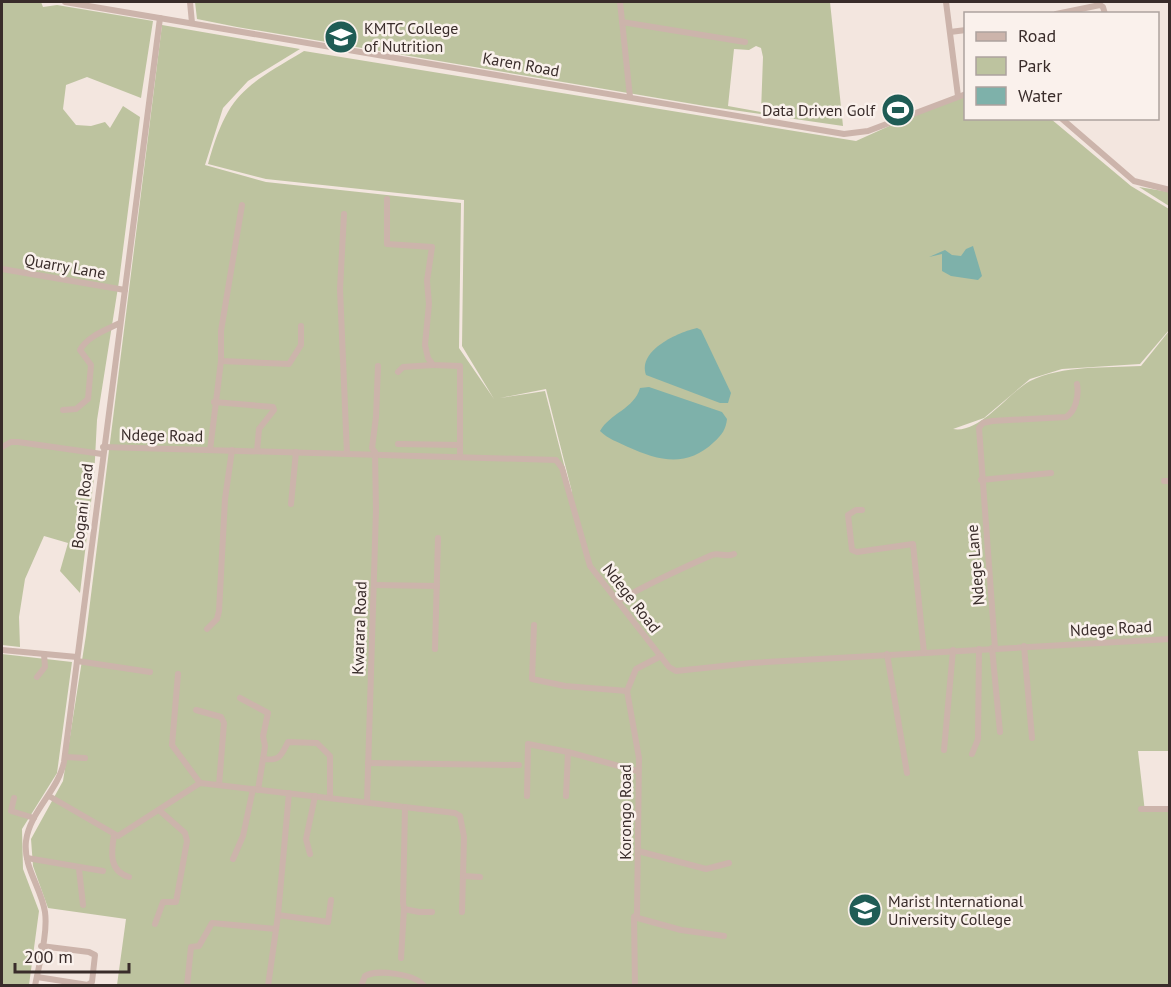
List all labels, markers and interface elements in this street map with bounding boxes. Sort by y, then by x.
legend [964,12,1159,120]
place label: KMTC College of Nutrition [364,18,458,56]
school or university icon: KMTC College of Nutrition [323,19,359,55]
text: Road [1018,24,1056,47]
street label: Karen Road [481,47,561,81]
text: Park [1018,54,1051,77]
text: Water [1018,84,1062,107]
sports icon: Data Driven Golf [880,92,916,128]
place label: Data Driven Golf [762,100,876,120]
street label: Quarry Lane [23,249,107,283]
street label: Ndege Road [121,424,203,446]
street label: Bogani Road [67,462,97,550]
street label: Ndege Lane [962,524,988,606]
street label: Ndege Road [599,559,665,637]
street label: Kwarara Road [347,581,371,675]
street label: Ndege Road [1069,616,1153,640]
street label: Korongo Road [615,764,635,860]
place label: Marist International University College [888,891,1024,929]
school or university icon: Marist International University College [847,892,883,928]
scale bar [15,936,129,974]
text: 200 m [24,945,73,968]

